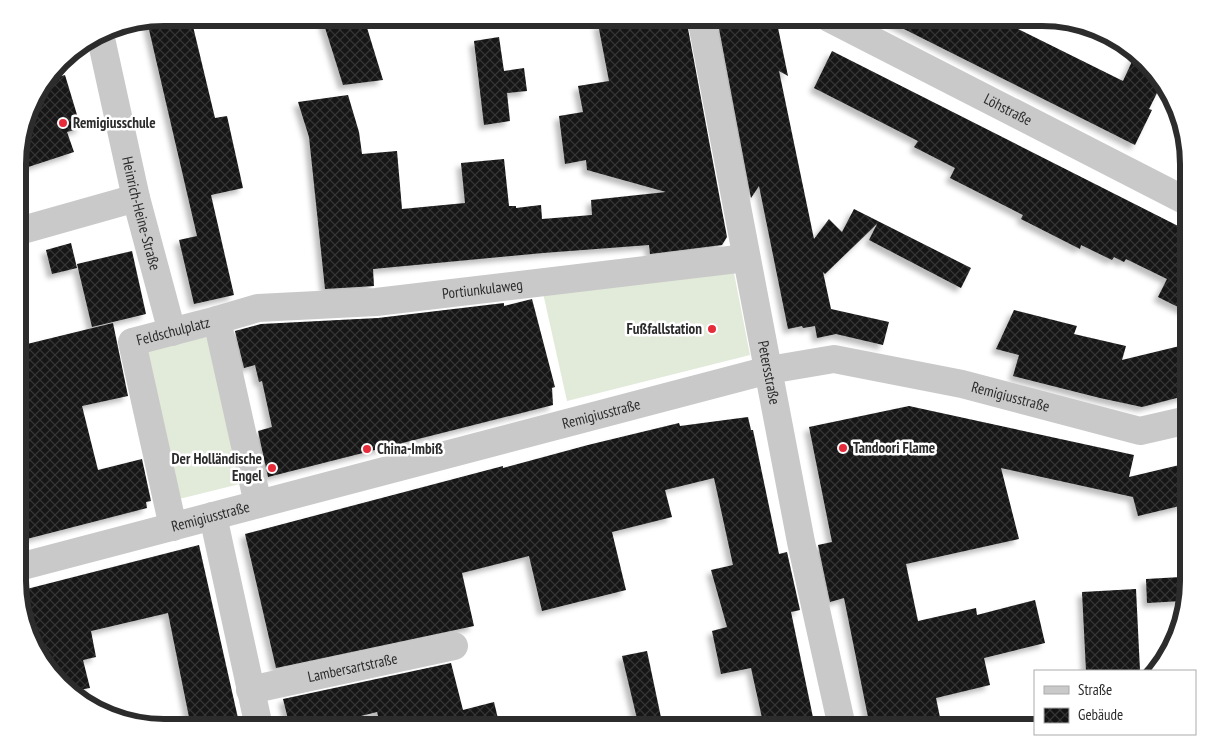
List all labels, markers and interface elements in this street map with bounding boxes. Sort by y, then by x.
street label: Löhstraße [981,89,1035,129]
place label: Remigiusschule [73,113,156,132]
marker: Remigiusschule [57,117,69,129]
street label: Heinrich-Heine-Straße [118,155,165,272]
street label: Portiunkulaweg [441,275,524,303]
street label: Feldschulplatz [134,312,212,349]
place label: Fußfallstation [627,319,702,338]
marker: Fußfallstation [706,323,718,335]
street label: Petersstraße [754,339,785,406]
street label: Remigiusstraße [970,377,1052,416]
street label: Remigiusstraße [560,394,642,433]
place label: Tandoori Flame [853,438,935,457]
place label: China-Imbiß [377,439,443,458]
marker: Tandoori Flame [837,442,849,454]
marker: China-Imbiß [361,443,373,455]
place label: Der Holländische Engel [171,449,262,485]
marker: Der Holländische Engel [266,462,278,474]
street label: Remigiusstraße [169,497,252,536]
street label: Lambersartstraße [306,648,399,686]
legend [1034,670,1196,735]
text: Straße [1078,680,1112,699]
text: Gebäude [1078,705,1123,724]

